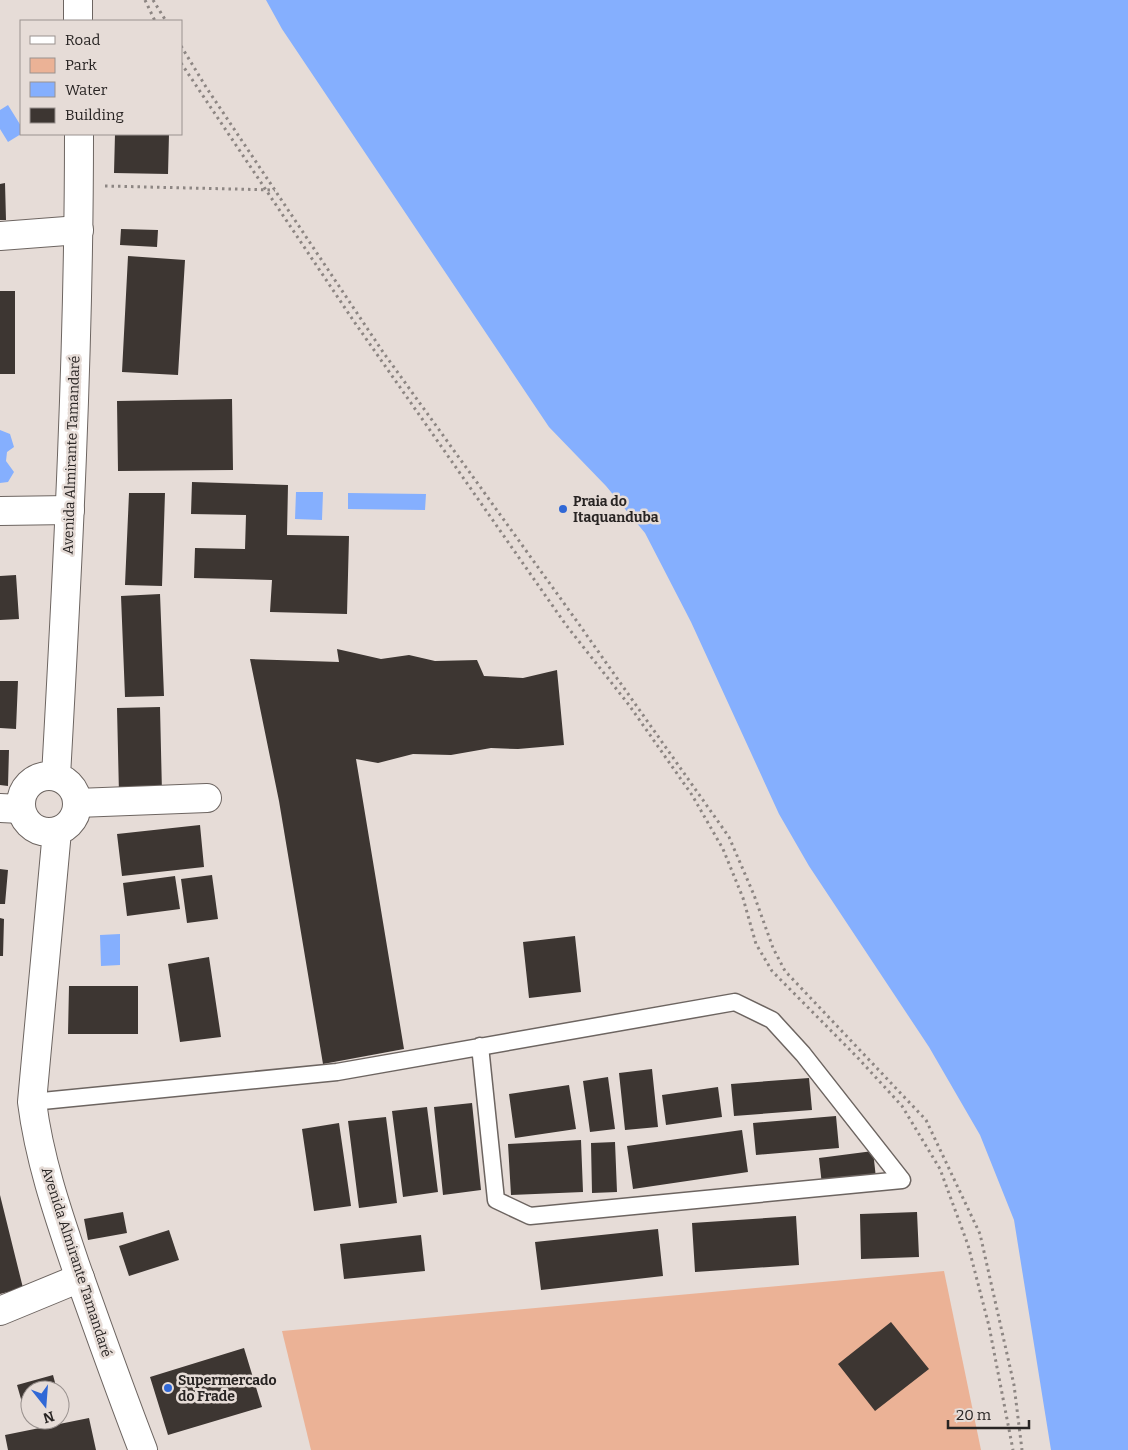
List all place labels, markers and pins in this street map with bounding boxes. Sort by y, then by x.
place label: Praia do Itaquanduba [573,493,659,526]
marker: Praia do Itaquanduba [557,503,569,515]
place label: Supermercado do Frade [178,1372,277,1405]
marker: Supermercado do Frade [162,1382,174,1394]

